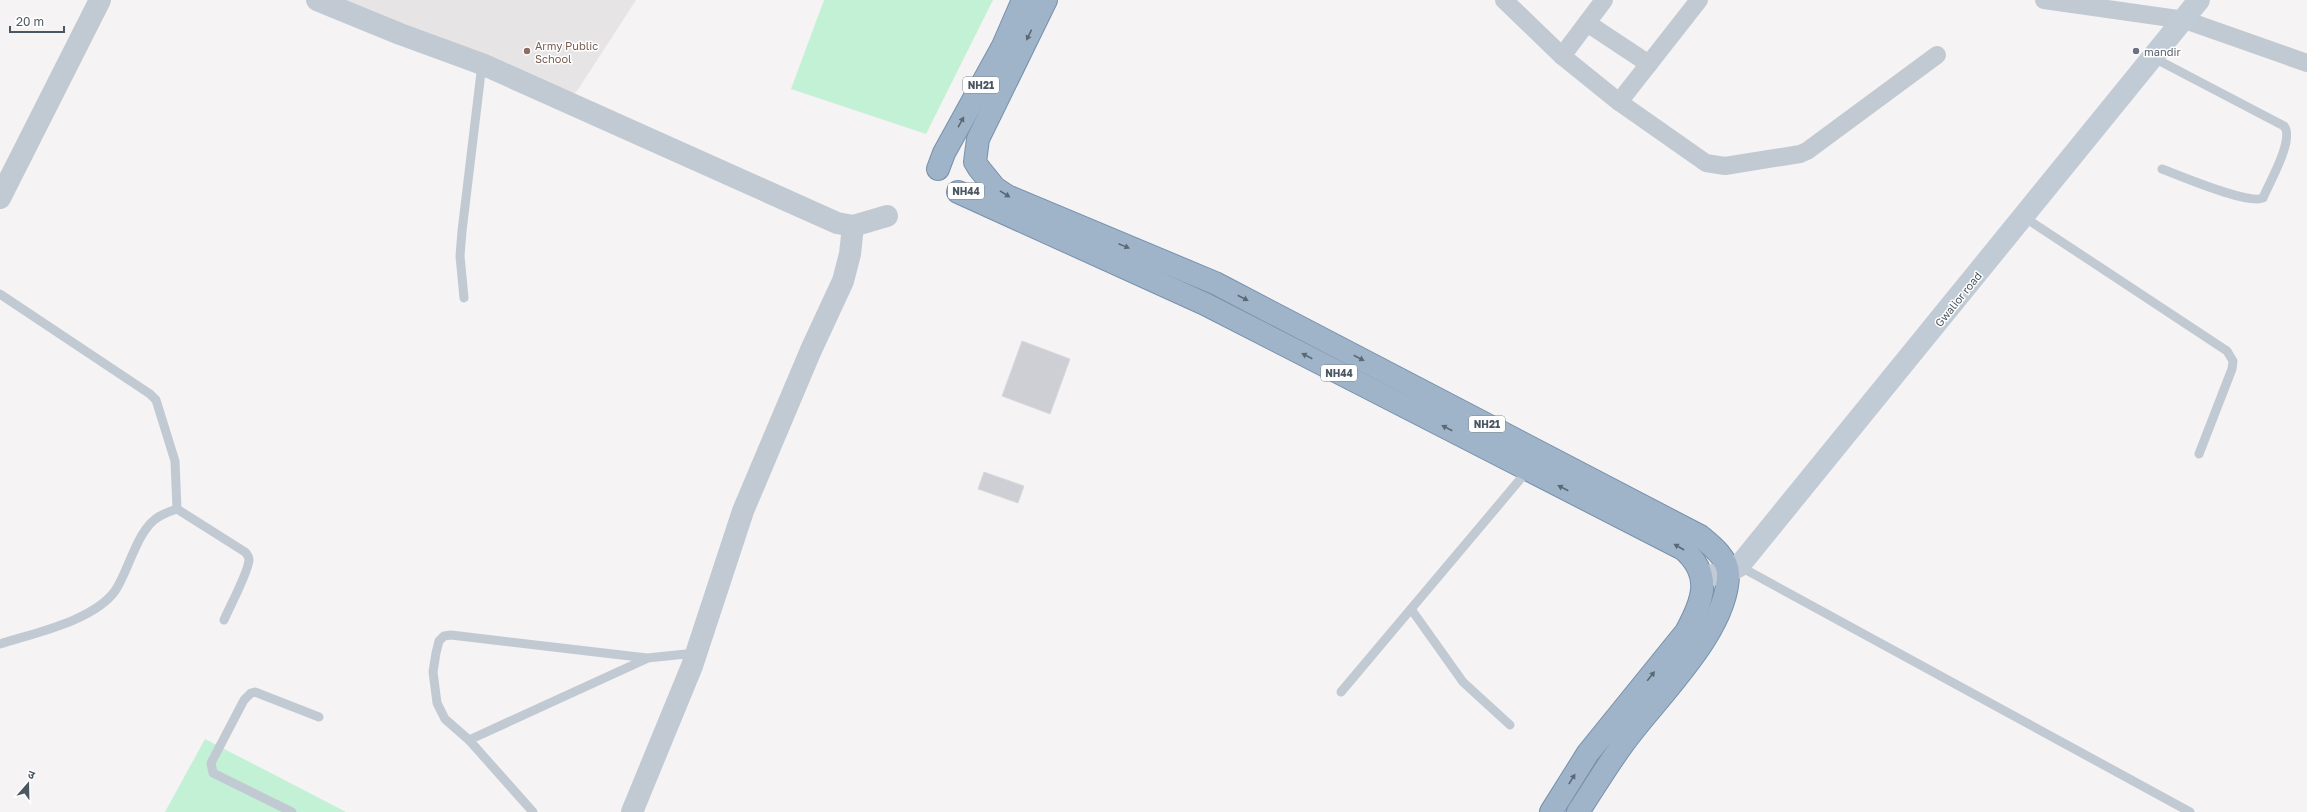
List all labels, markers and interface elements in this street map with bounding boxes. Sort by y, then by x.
scale bar [10,8,64,34]
text: 20 m [16,14,44,29]
one-way arrow [1026,29,1032,41]
place label: Army Public School [535,39,598,65]
place label: mandir [2144,45,2181,58]
marker: Army Public School [522,46,532,56]
marker: mandir [2131,46,2141,56]
road number: NH21 [963,77,999,93]
one-way arrow [957,116,964,128]
road number: NH44 [948,183,984,199]
one-way arrow [1000,190,1010,198]
one-way arrow [1119,243,1131,249]
street label: Gwalior road [1932,269,1984,329]
one-way arrow [1237,294,1249,301]
one-way arrow [1301,353,1313,360]
one-way arrow [1353,354,1364,361]
road number: NH44 [1321,365,1357,381]
road number: NH21 [1469,416,1505,432]
one-way arrow [1442,425,1453,432]
one-way arrow [1557,484,1569,491]
one-way arrow [1673,544,1685,551]
one-way arrow [1646,671,1655,682]
north arrow [8,764,48,804]
text: उ [26,767,37,782]
one-way arrow [1568,773,1575,785]

